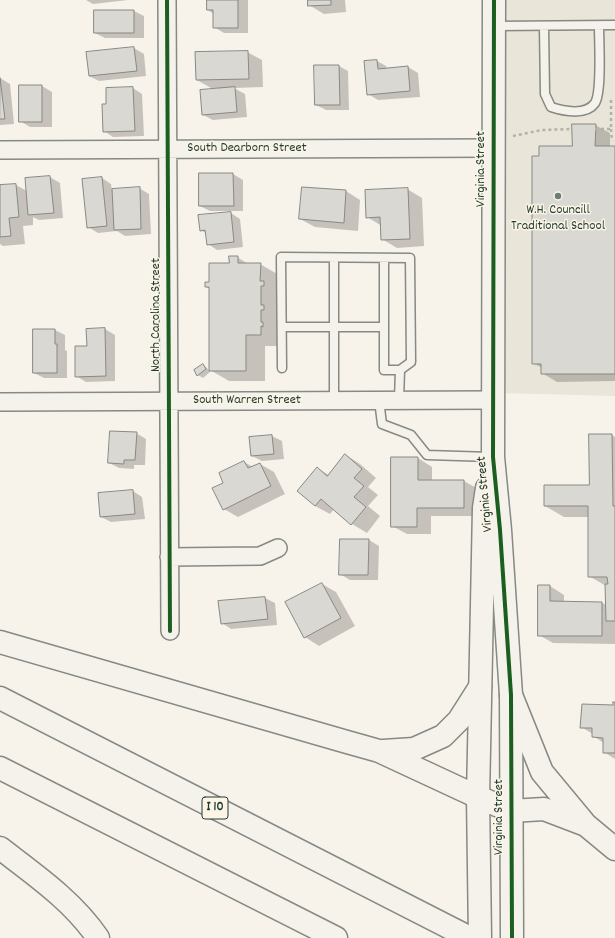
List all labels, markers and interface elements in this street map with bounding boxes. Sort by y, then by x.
street label: Virginia Street [474,131,490,207]
street label: South Dearborn Street [187,141,307,157]
marker: W.H. Councill Traditional School [553,191,563,201]
place label: W.H. Councill Traditional School [511,203,605,236]
street label: North Carolina Street [149,258,165,372]
street label: South Warren Street [193,393,301,409]
street label: Virginia Street [474,455,498,533]
street label: Virginia Street [492,779,508,855]
road number: I 10 [202,797,228,819]

